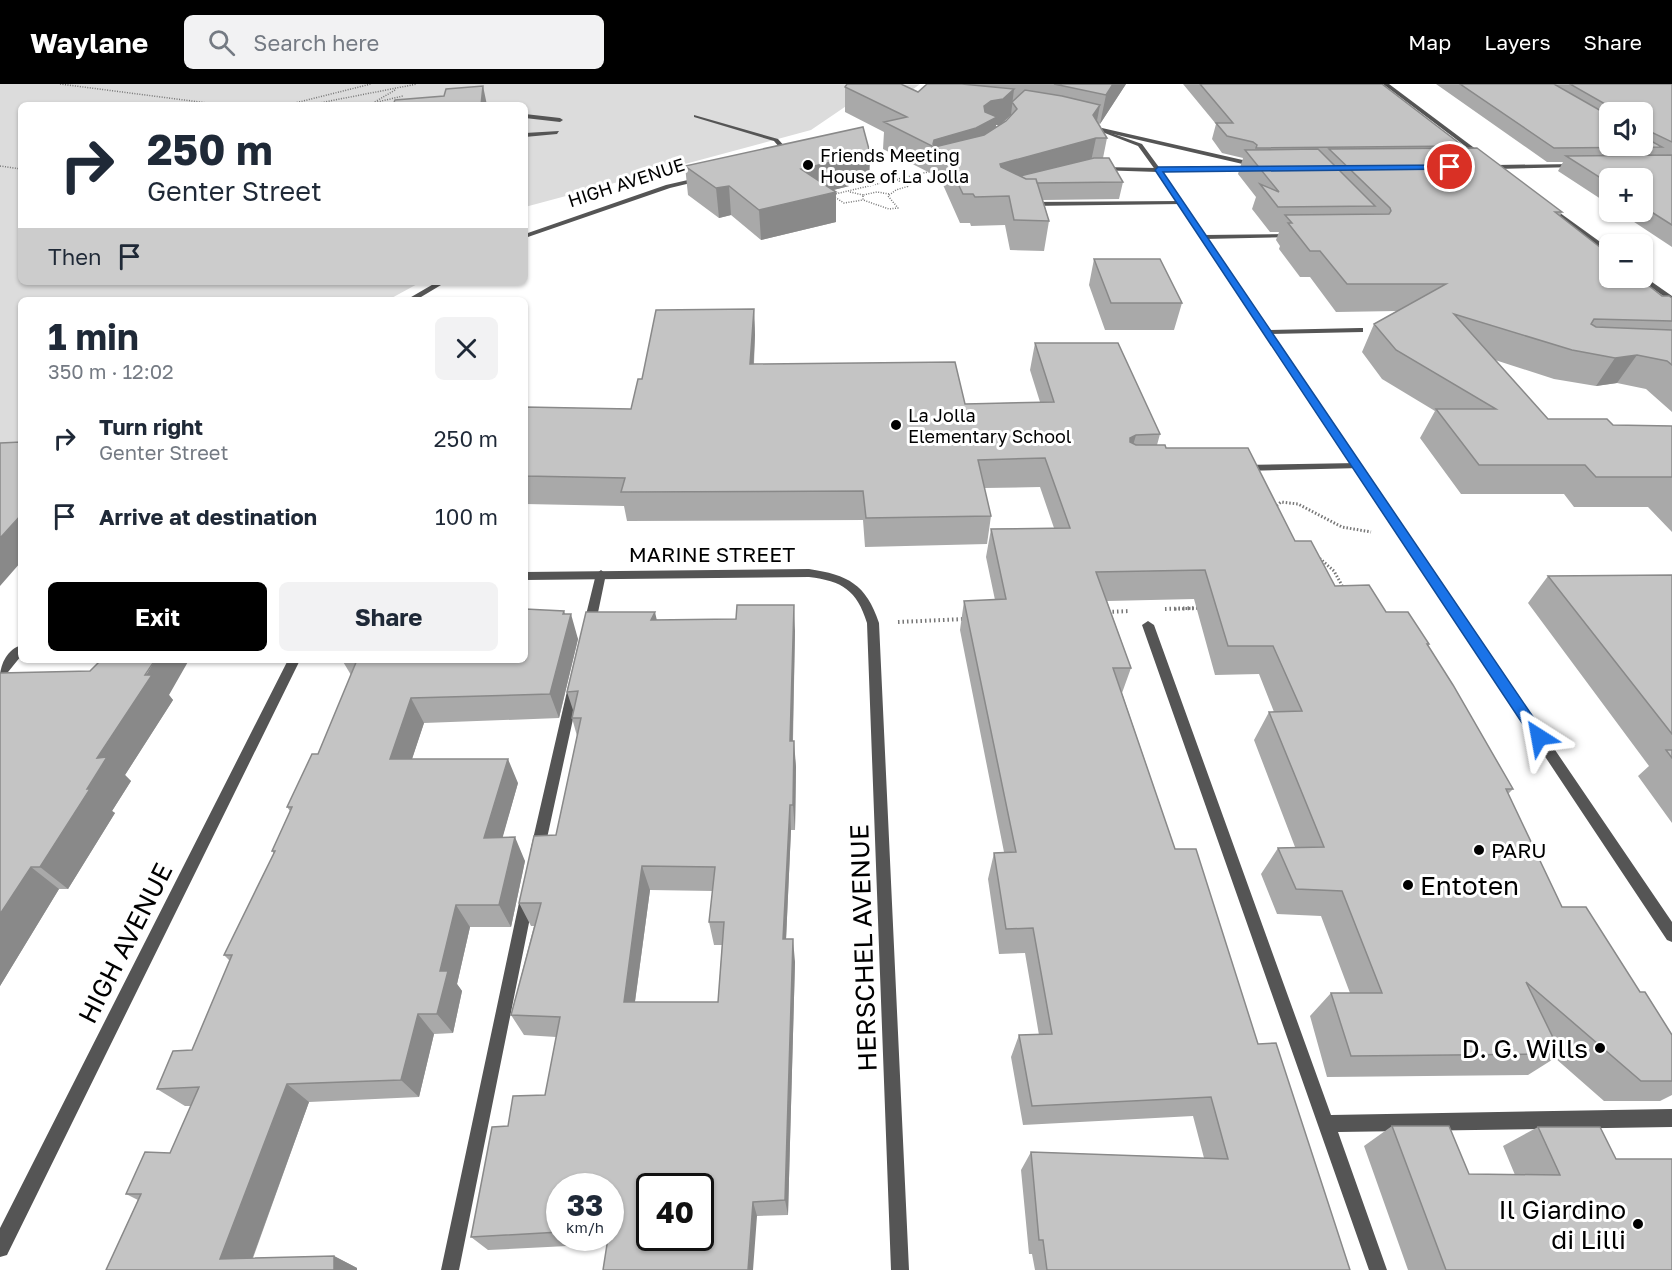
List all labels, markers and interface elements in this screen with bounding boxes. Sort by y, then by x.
search box [184,15,604,69]
text: Waylane [30,26,148,59]
icon: search [205,26,238,59]
text: Search here [253,29,379,56]
text: Map [1408,29,1451,55]
text: Layers [1484,29,1551,55]
text: Share [1584,29,1642,55]
map controls [1599,102,1653,288]
button: sound [1599,102,1653,156]
text: 250 m [147,124,273,174]
icon: right [48,126,126,204]
pin [1424,141,1475,192]
place label: Friends Meeting House of La Jolla [820,144,969,187]
icon: arrive [1433,150,1466,183]
street label: HIGH AVENUE [565,153,687,211]
marker: Friends Meeting House of La Jolla [801,158,815,172]
button: + [1599,168,1653,222]
text: Genter Street [147,175,322,207]
button: − [1599,234,1653,288]
icon: arrive [113,240,146,273]
text: Then [48,243,101,270]
text: 1 min [48,315,139,358]
button: close [435,317,498,380]
text: 350 m · 12:02 [48,359,174,383]
place label: La Jolla Elementary School [908,404,1072,447]
text: Turn right [99,413,203,440]
marker: La Jolla Elementary School [889,418,903,432]
icon: right [48,422,81,455]
text: 250 m [434,425,498,452]
text: Genter Street [99,440,228,464]
icon: arrive [48,500,81,533]
text: Arrive at destination [99,503,317,530]
text: 100 m [435,503,498,530]
street label: MARINE STREET [629,541,795,567]
button: Exit [48,582,267,651]
button: Share [279,582,498,651]
position arrow [1507,705,1571,769]
street label: HERSCHEL AVENUE [843,824,883,1072]
place label: PARU [1491,837,1547,863]
marker: PARU [1472,843,1486,857]
street label: HIGH AVENUE [71,858,179,1028]
place label: Entoten [1420,870,1519,901]
marker: Entoten [1401,878,1415,892]
place label: D. G. Wills [1462,1033,1588,1064]
marker: D. G. Wills [1593,1041,1607,1055]
speed limit sign: 40 [636,1173,714,1251]
text: 33 [567,1187,603,1223]
place label: Il Giardino di Lilli [1499,1194,1626,1255]
marker: Il Giardino di Lilli [1631,1217,1645,1231]
text: km/h [566,1218,604,1236]

